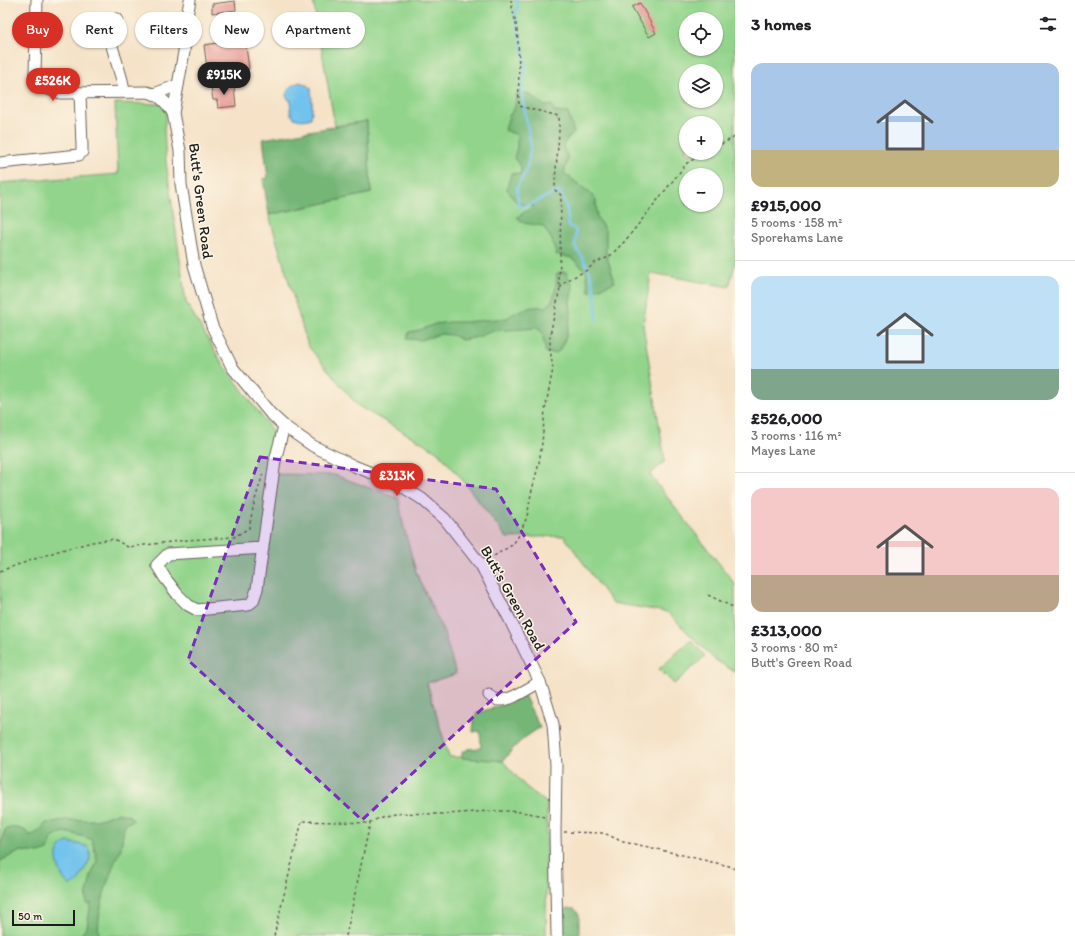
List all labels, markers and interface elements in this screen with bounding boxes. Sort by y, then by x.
chip: Buy [12,12,63,48]
chip: Rent [71,12,127,48]
chip: Filters [135,12,202,48]
chip: New [210,12,264,48]
chip: Apartment [272,12,365,48]
map controls [679,12,723,212]
button: locate [679,12,723,56]
icon: filters [1037,13,1059,35]
text: 3 homes [751,14,811,34]
pin: £915K [196,62,252,96]
button: layers [679,64,723,108]
text: £915K [207,67,241,82]
pin: £526K [25,68,81,102]
text: £526K [35,73,71,88]
icon: home [869,89,941,161]
button: + [679,116,723,160]
street label: Butt's Green Road [185,142,217,261]
button: − [679,168,723,212]
text: £915,000 [751,195,821,215]
text: 5 rooms · 158 m² [751,215,842,230]
text: Sporehams Lane [751,230,843,245]
icon: home [869,302,941,374]
text: £526,000 [751,408,822,428]
text: 3 rooms · 116 m² [751,428,842,443]
text: Mayes Lane [751,443,816,458]
pin: £313K [369,463,425,497]
text: £313K [379,468,415,483]
icon: home [869,514,941,586]
street label: Butt's Green Road [477,543,549,654]
text: £313,000 [751,620,822,640]
text: 3 rooms · 80 m² [751,640,838,655]
text: Butt's Green Road [751,655,852,670]
scale bar [12,908,75,927]
text: 50 m [18,910,42,923]

